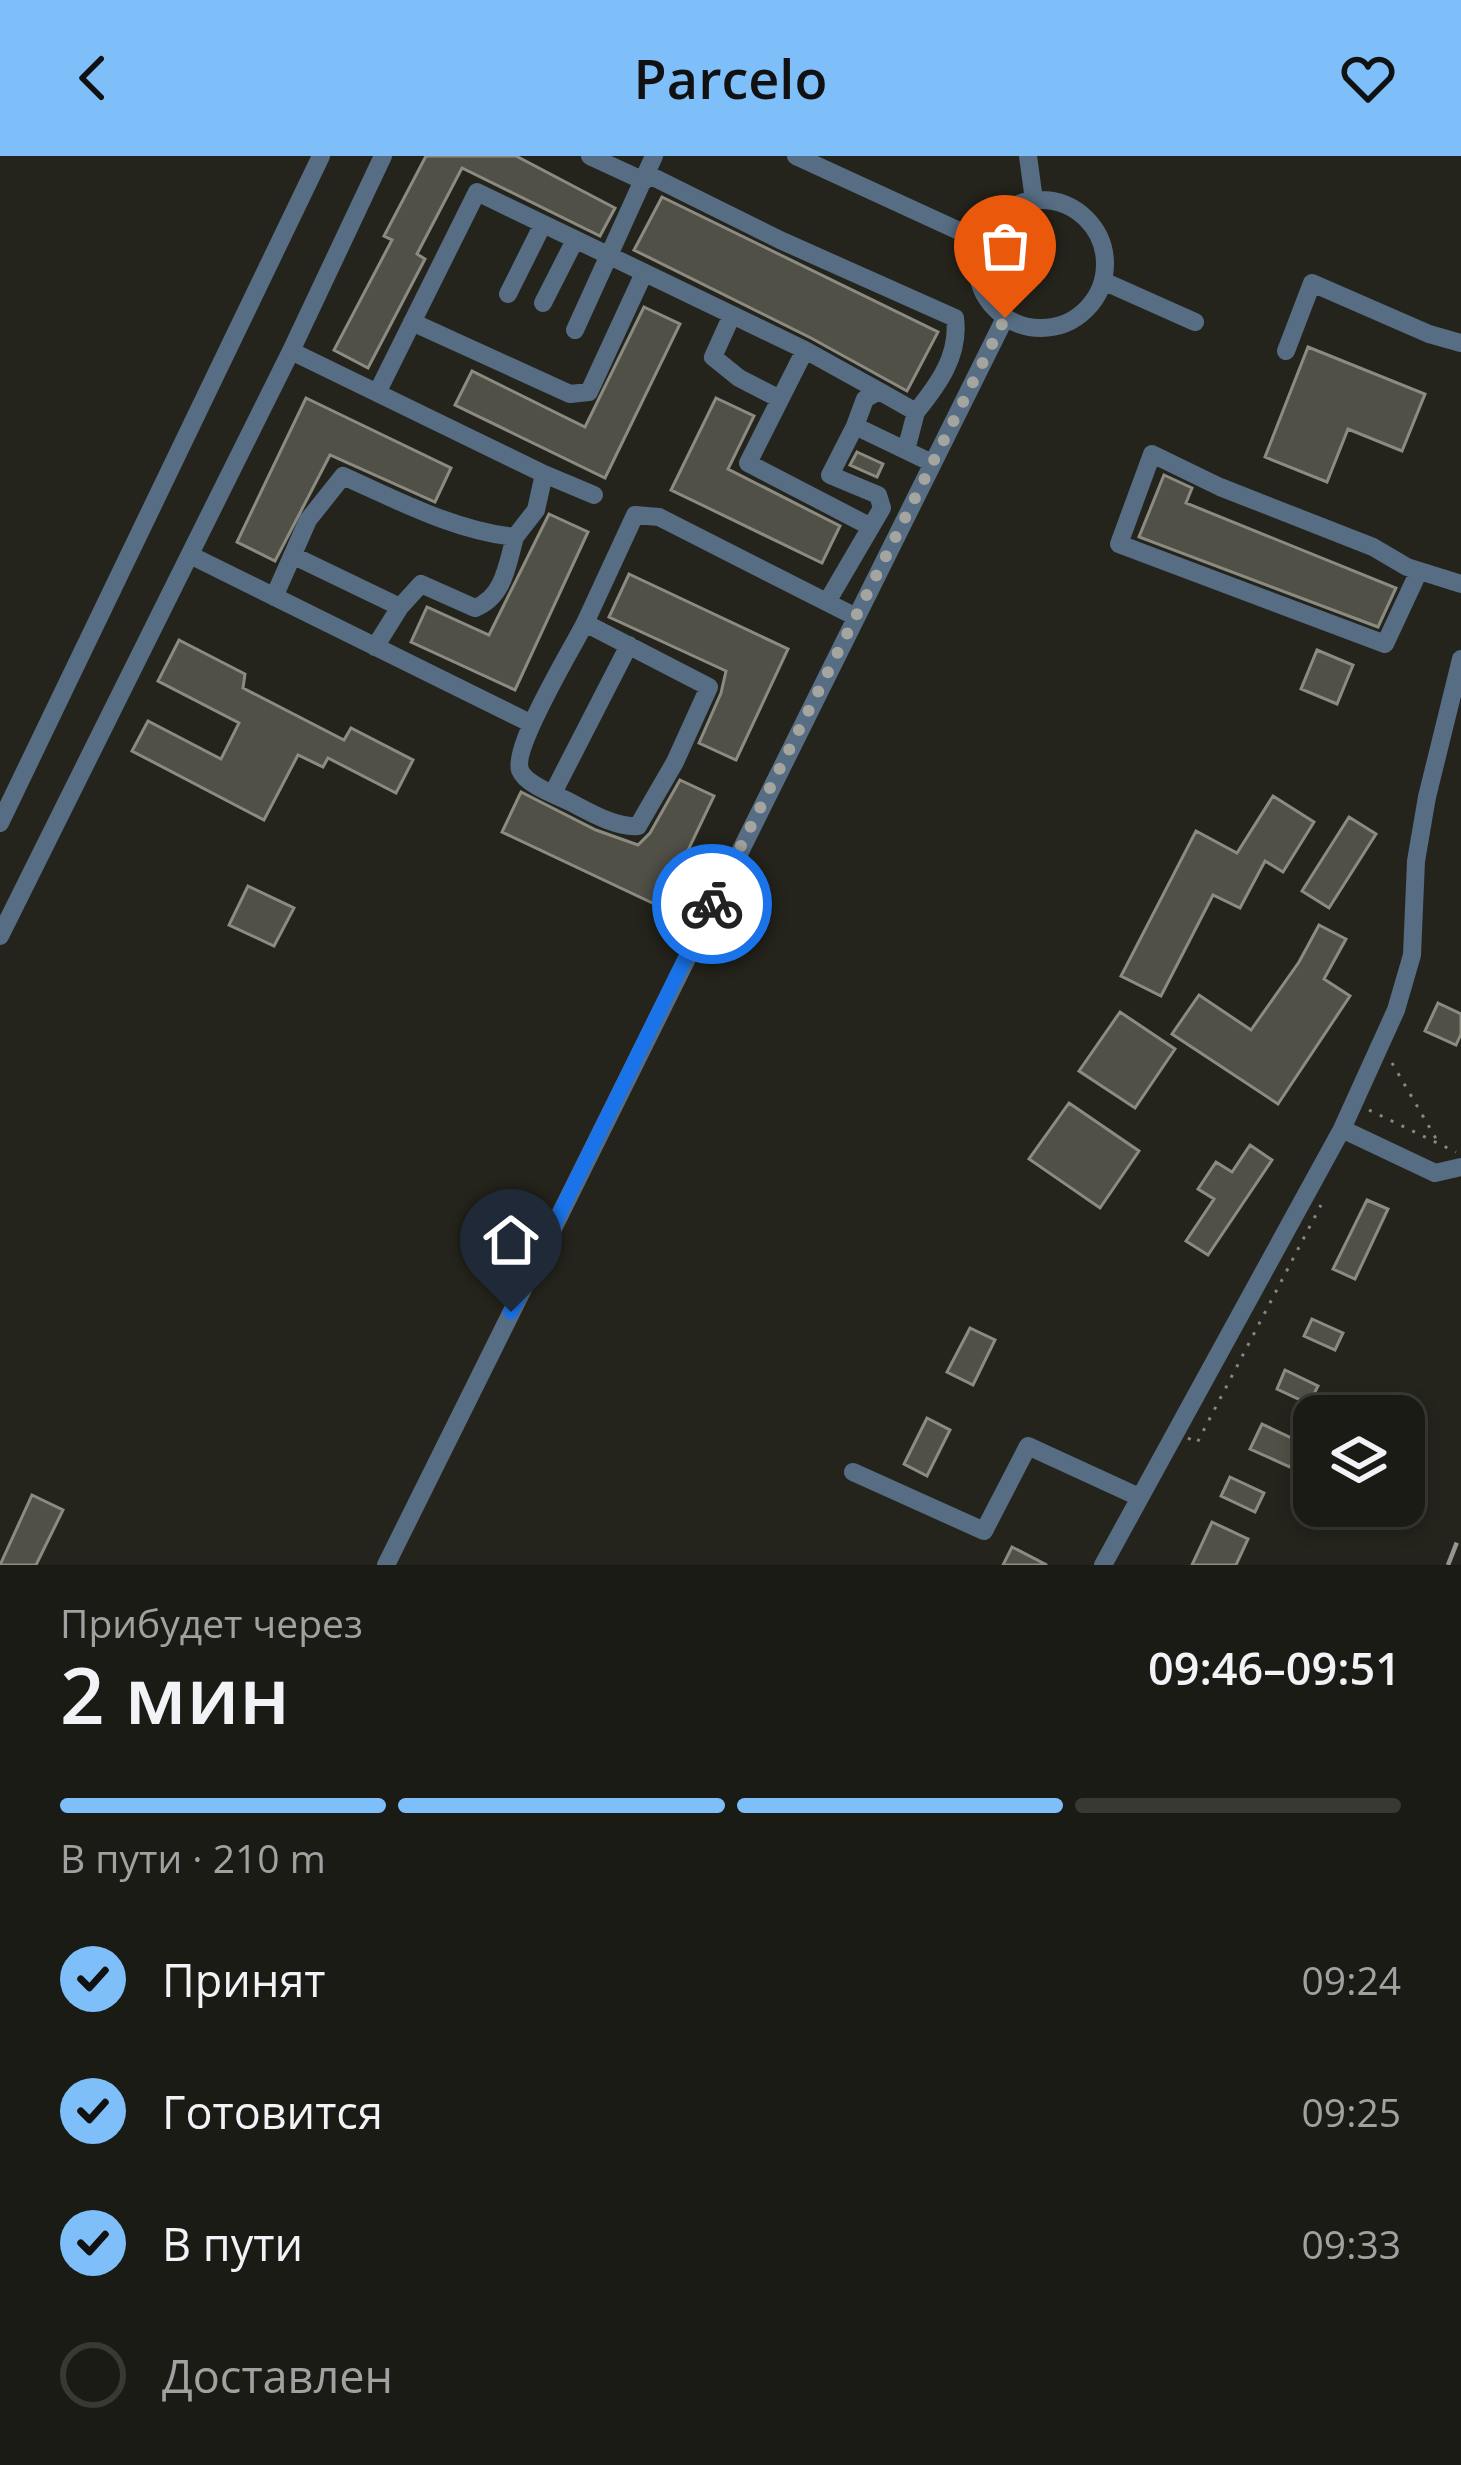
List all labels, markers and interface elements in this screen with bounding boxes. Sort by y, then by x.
text: Parcelo [634,41,827,115]
icon: back [60,45,126,111]
icon: heart [1335,45,1401,111]
pin [954,195,1056,318]
icon: bag [972,213,1038,279]
courier [652,844,772,964]
icon: bike [679,871,745,937]
pin [460,1189,562,1312]
icon: home [478,1207,544,1273]
map controls [1293,1395,1425,1527]
button: layers [1293,1395,1425,1527]
text: Прибудет через [60,1596,363,1649]
text: 09:46–09:51 [1148,1637,1401,1698]
text: 2 мин [60,1641,290,1747]
text: В пути · 210 m [60,1831,326,1884]
icon: check [60,1946,126,2012]
text: Принят [162,1949,325,2010]
text: 09:24 [1302,1953,1401,2006]
icon: check [60,2078,126,2144]
text: Готовится [162,2081,383,2142]
text: 09:25 [1302,2085,1401,2138]
icon: check [60,2210,126,2276]
text: В пути [162,2213,303,2274]
text: 09:33 [1302,2217,1401,2270]
text: Доставлен [162,2345,393,2406]

